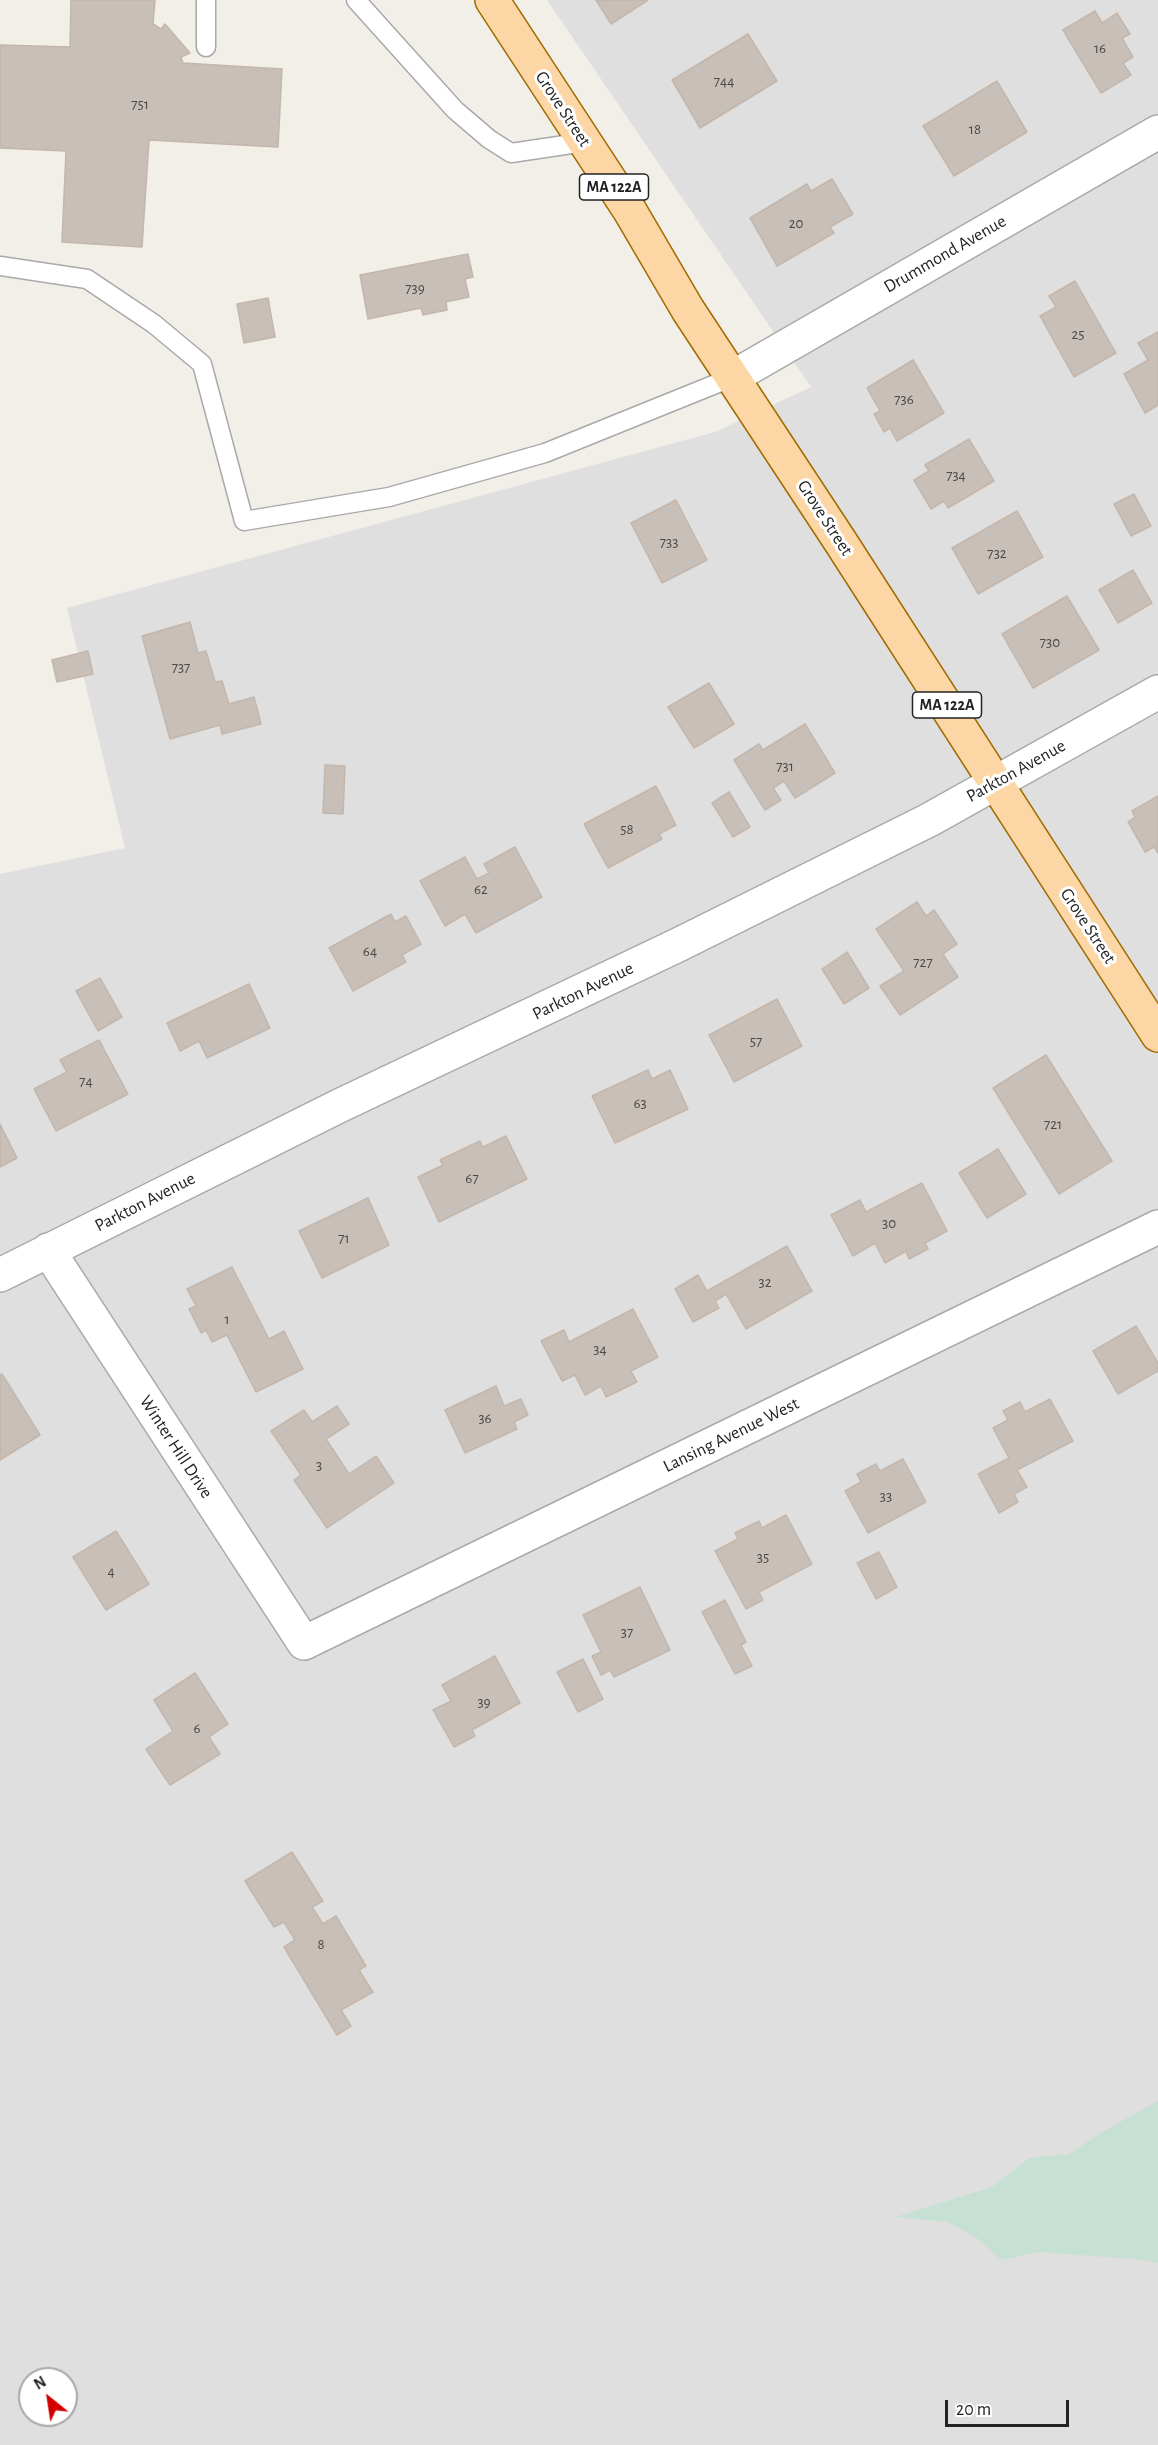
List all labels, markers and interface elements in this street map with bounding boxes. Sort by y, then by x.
house number: 16 [1094,39,1106,57]
street label: Grove Street [531,67,595,151]
house number: 744 [714,72,734,90]
house number: 751 [131,95,149,113]
house number: 18 [969,120,981,138]
road number: MA 122A [580,174,648,200]
street label: Drummond Avenue [880,210,1010,298]
house number: 20 [789,214,803,232]
house number: 739 [405,279,425,297]
house number: 25 [1071,325,1085,343]
house number: 736 [894,390,914,408]
house number: 734 [946,466,966,484]
street label: Grove Street [793,476,857,560]
house number: 733 [660,533,678,551]
house number: 732 [987,544,1007,562]
house number: 730 [1040,633,1060,651]
house number: 737 [172,658,190,676]
road number: MA 122A [912,692,982,718]
street label: Parkton Avenue [963,735,1069,807]
house number: 731 [776,757,794,775]
house number: 58 [620,820,634,838]
house number: 62 [474,880,488,898]
street label: Grove Street [1056,884,1120,968]
house number: 64 [363,942,377,960]
house number: 727 [913,953,933,971]
street label: Parkton Avenue [529,957,637,1025]
house number: 57 [750,1032,762,1050]
house number: 74 [79,1072,93,1090]
house number: 63 [633,1094,647,1112]
house number: 721 [1044,1115,1062,1133]
street label: Parkton Avenue [91,1167,199,1237]
house number: 67 [465,1169,479,1187]
house number: 30 [882,1214,896,1232]
house number: 71 [338,1229,350,1247]
house number: 32 [758,1273,772,1291]
house number: 1 [224,1310,230,1328]
house number: 34 [593,1340,607,1358]
street label: Winter Hill Drive [135,1392,217,1502]
street label: Lansing Avenue West [660,1393,802,1477]
house number: 36 [478,1409,492,1427]
house number: 3 [316,1456,322,1474]
house number: 33 [880,1487,892,1505]
house number: 35 [757,1548,769,1566]
house number: 4 [107,1562,115,1580]
house number: 37 [621,1623,633,1641]
house number: 39 [477,1693,491,1711]
house number: 6 [193,1719,201,1737]
house number: 8 [317,1935,325,1953]
north arrow [18,2367,78,2427]
text: N [31,2373,49,2393]
scale bar [948,2388,1072,2426]
text: 20 m [956,2401,991,2419]

